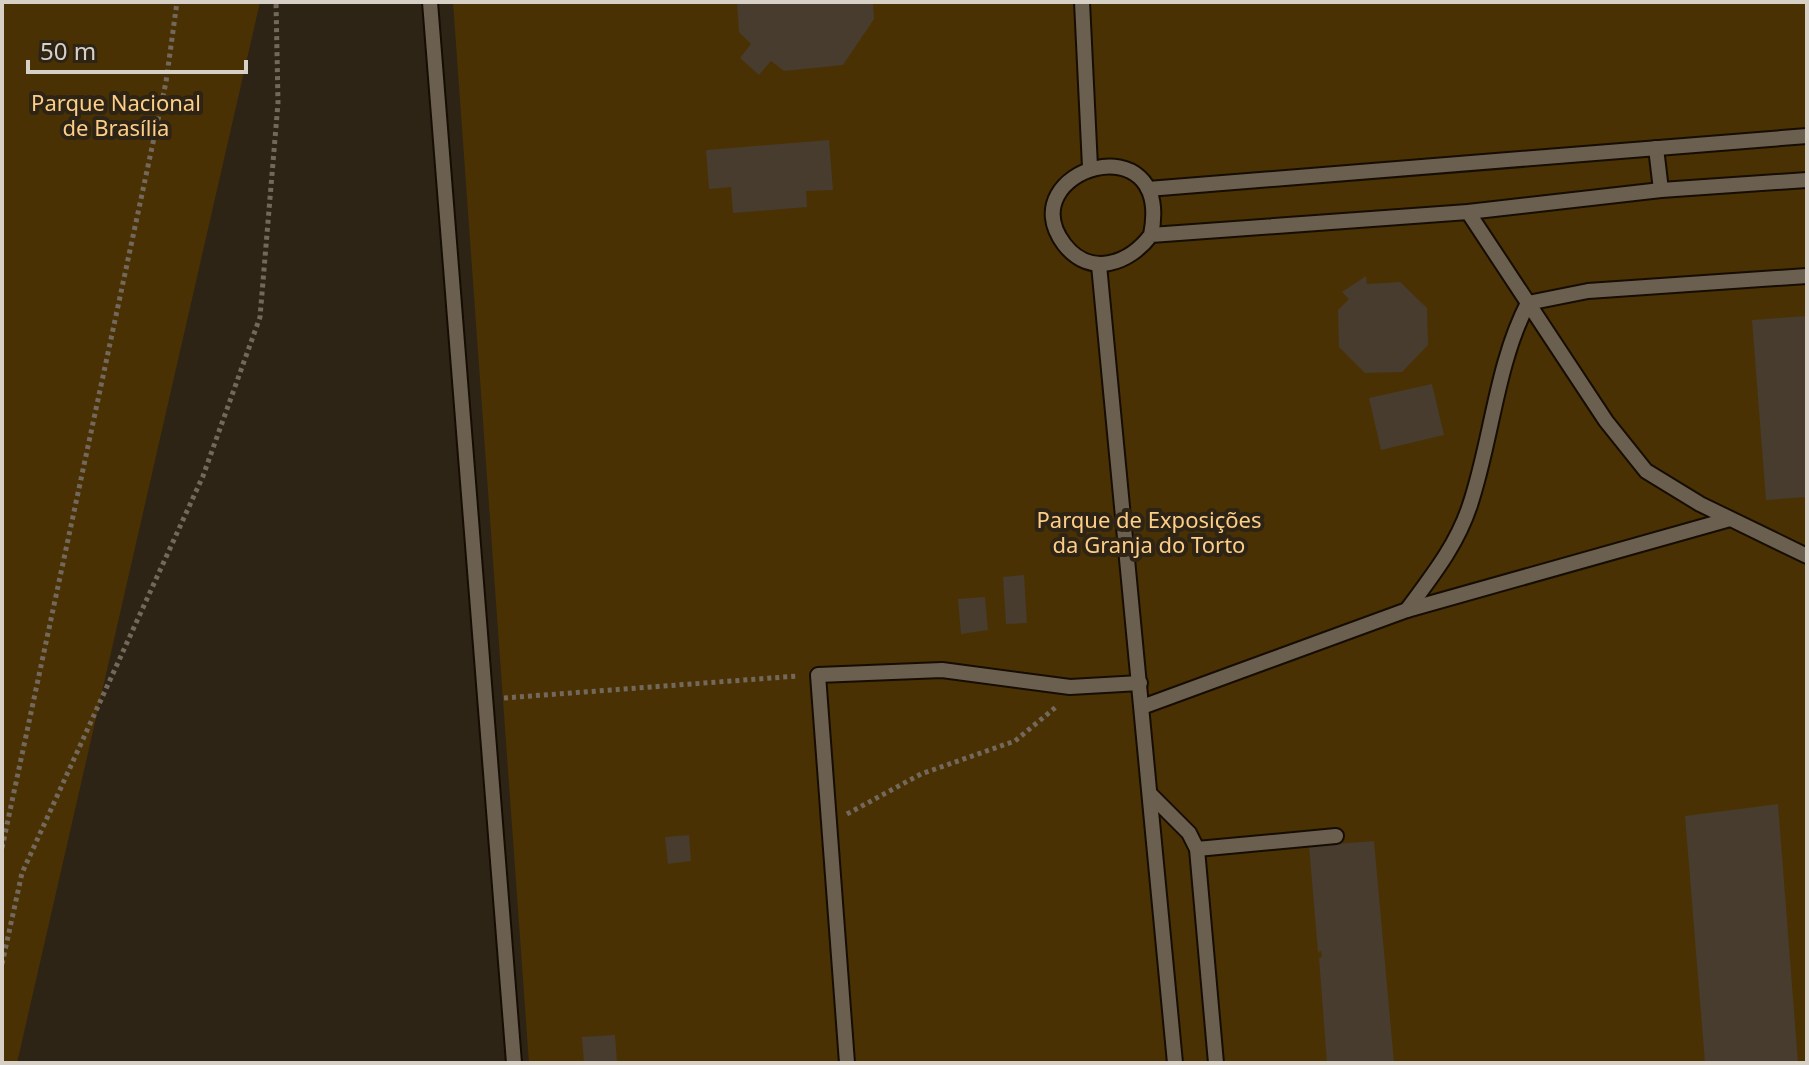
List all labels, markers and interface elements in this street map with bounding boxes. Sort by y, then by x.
scale bar [28,24,246,74]
text: 50 m [40,34,96,67]
park label: Parque Nacional de Brasília [31,87,201,142]
park label: Parque de Exposições da Granja do Torto [1037,504,1261,559]

